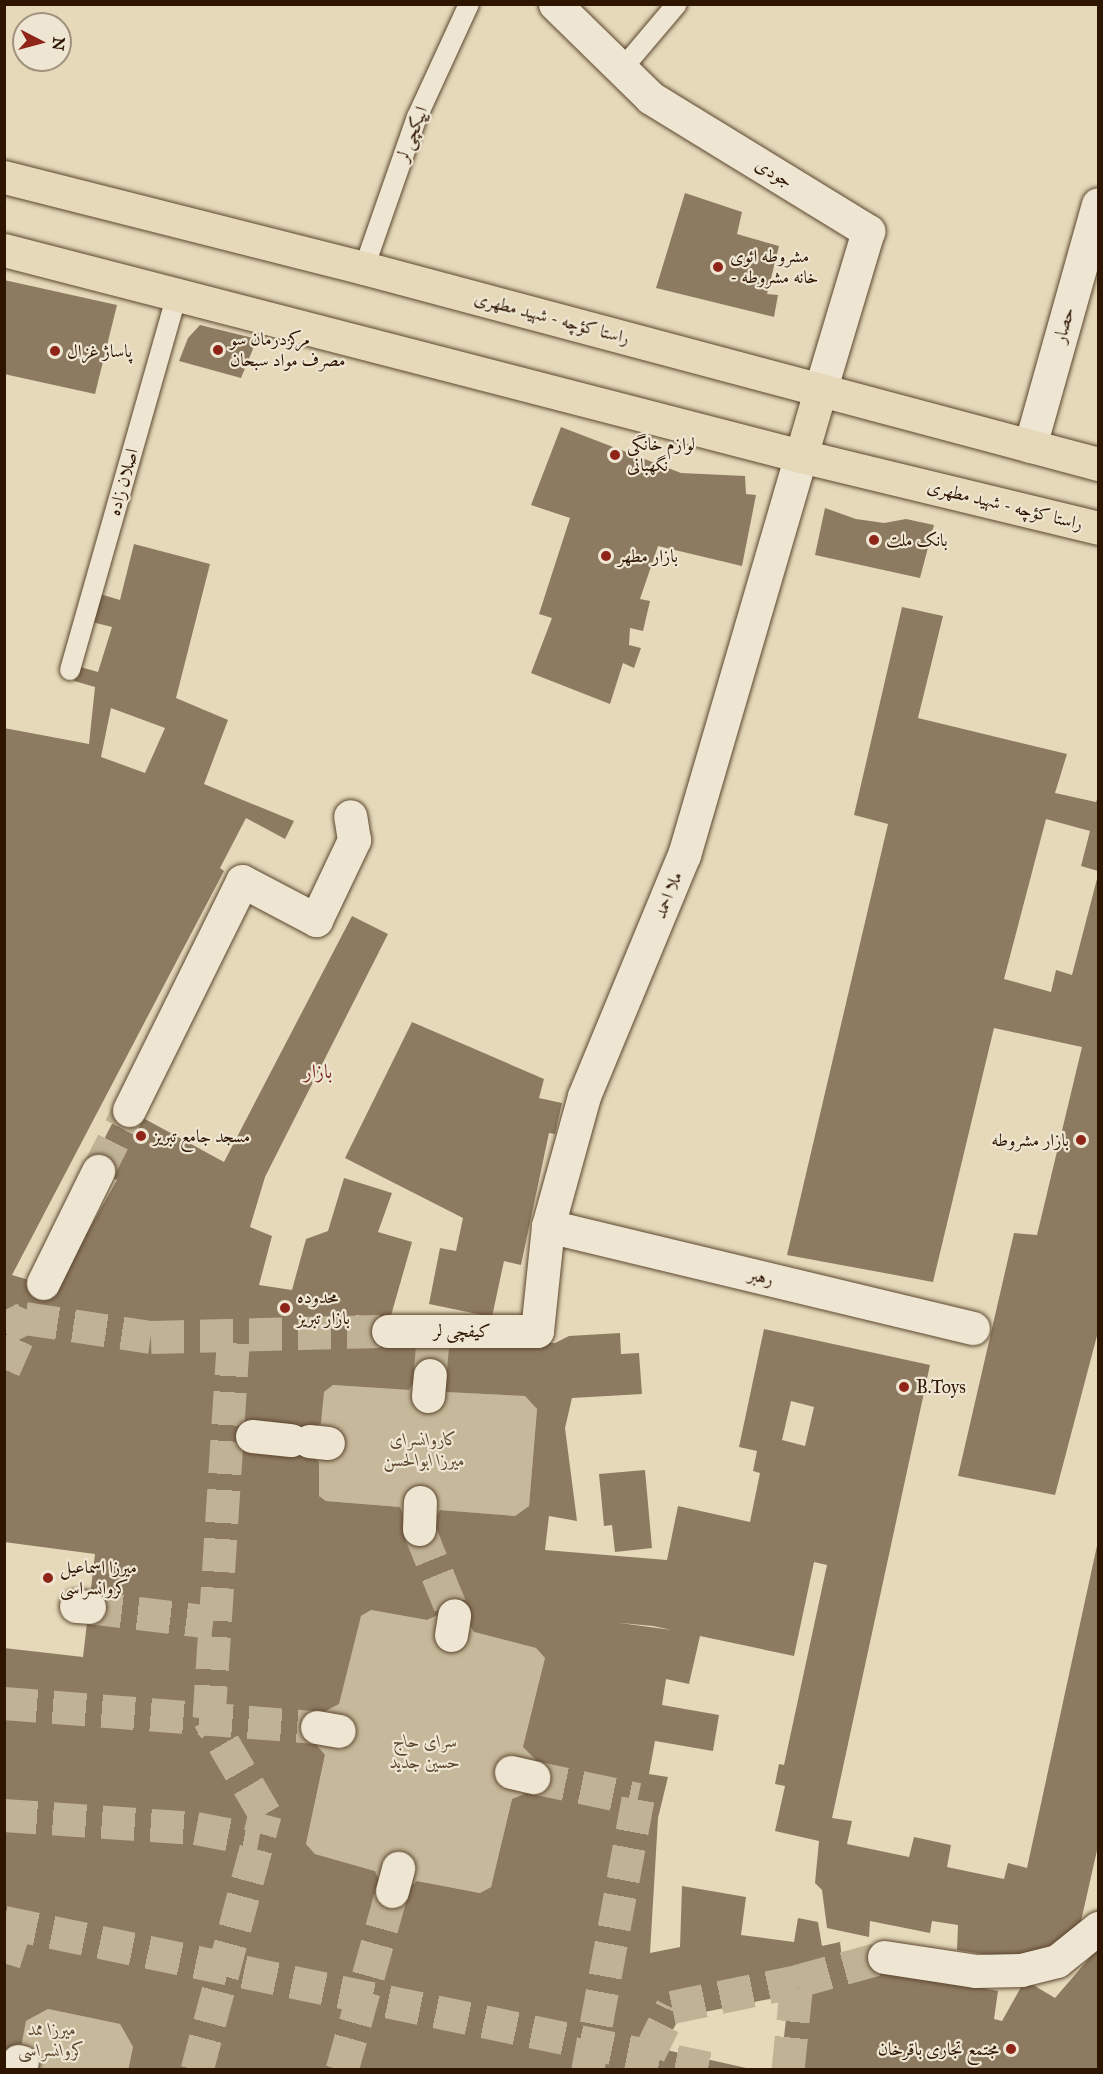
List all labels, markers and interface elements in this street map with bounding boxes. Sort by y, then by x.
north arrow [12,12,72,72]
text: N [48,36,69,51]
street label: ایپکچی لر [392,103,432,165]
street label: جودی [751,153,797,193]
place label: مشروطه ائوی - خانه مشروطه [730,246,818,288]
marker: مشروطه ائوی - خانه مشروطه [711,260,725,274]
street label: راستا کؤچه - شهید مطهری [472,287,632,349]
street label: حصار [1049,305,1079,345]
place label: مرکزدرمان سو مصرف مواد سبحان [230,329,345,372]
place label: پاساژ غزال [67,340,132,362]
marker: مرکزدرمان سو مصرف مواد سبحان [211,343,225,357]
marker: پاساژ غزال [48,344,62,358]
place label: لوازم خانگی نگهبانی [627,434,695,476]
street label: اصلان زاده [103,446,143,518]
marker: لوازم خانگی نگهبانی [608,448,622,462]
street label: راستا کؤچه - شهید مطهری [925,475,1085,535]
place label: بانک ملت [886,529,948,551]
marker: بانک ملت [867,533,881,547]
place label: بازار مطهر [618,545,678,567]
marker: بازار مطهر [599,549,613,563]
street label: ملا احمد [649,868,687,922]
district label: بازار [304,1059,332,1083]
place label: مسجد جامع تبریز [153,1125,250,1147]
marker: مسجد جامع تبریز [134,1129,148,1143]
place label: بازار مشروطه [991,1129,1069,1151]
marker: بازار مشروطه [1074,1133,1088,1147]
street label: رهبر [746,1264,776,1290]
place label: محدوده بازار تبریز [297,1287,350,1330]
marker: محدوده بازار تبریز [278,1301,292,1315]
street label: کیفچی لر [433,1320,491,1342]
place label: B.Toys [916,1376,966,1398]
marker: B.Toys [897,1380,911,1394]
park label: کاروانسرای میرزا ابوالحسن [383,1429,465,1472]
place label: میرزا اسماعیل کروانسراسی [60,1557,137,1600]
marker: میرزا اسماعیل کروانسراسی [41,1571,55,1585]
park label: سرای حاج حسین جدید [390,1731,460,1774]
park label: میرزا ممد کروانسراسی [18,2019,86,2062]
place label: مجتمع تجاری باقرخان [878,2038,999,2060]
marker: مجتمع تجاری باقرخان [1004,2042,1018,2056]

